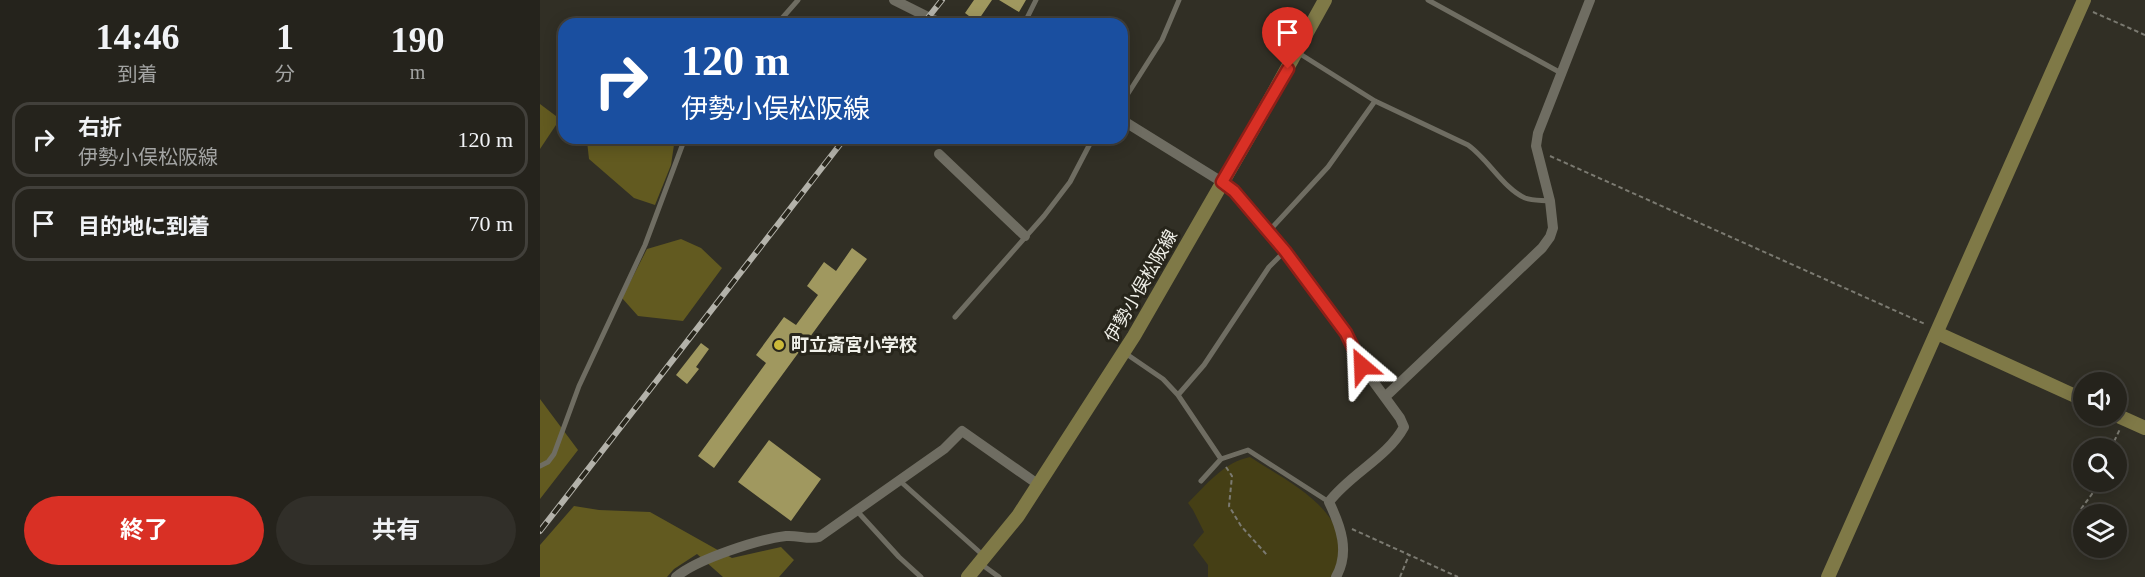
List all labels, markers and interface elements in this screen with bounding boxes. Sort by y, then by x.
pin [1262,7,1313,69]
icon: arrive [1271,16,1304,49]
text: 14:46 [96,17,180,57]
text: 1 [276,17,294,57]
text: 190 [391,20,445,60]
text: 120 m [681,38,790,84]
icon: right [582,42,660,120]
text: m [410,61,425,83]
text: 到着 [118,63,158,85]
text: 分 [275,63,295,85]
text: 伊勢小俣松阪線 [681,94,870,124]
text: 右折 [78,115,122,140]
icon: right [27,123,60,156]
text: 120 m [457,127,513,152]
text: 伊勢小俣松阪線 [78,146,218,168]
icon: arrive [27,207,60,240]
text: 70 m [468,211,513,236]
text: 目的地に到着 [78,214,210,239]
street label: 伊勢小俣松阪線 [1101,226,1181,346]
position arrow [1330,334,1394,398]
place label: 町立斎宮小学校 [791,335,917,355]
marker: 町立斎宮小学校 [772,338,786,352]
map controls [2073,372,2127,558]
button: sound [2073,372,2127,426]
button: search [2073,438,2127,492]
button: 終了 [24,496,264,565]
button: 共有 [276,496,516,565]
button: layers [2073,504,2127,558]

